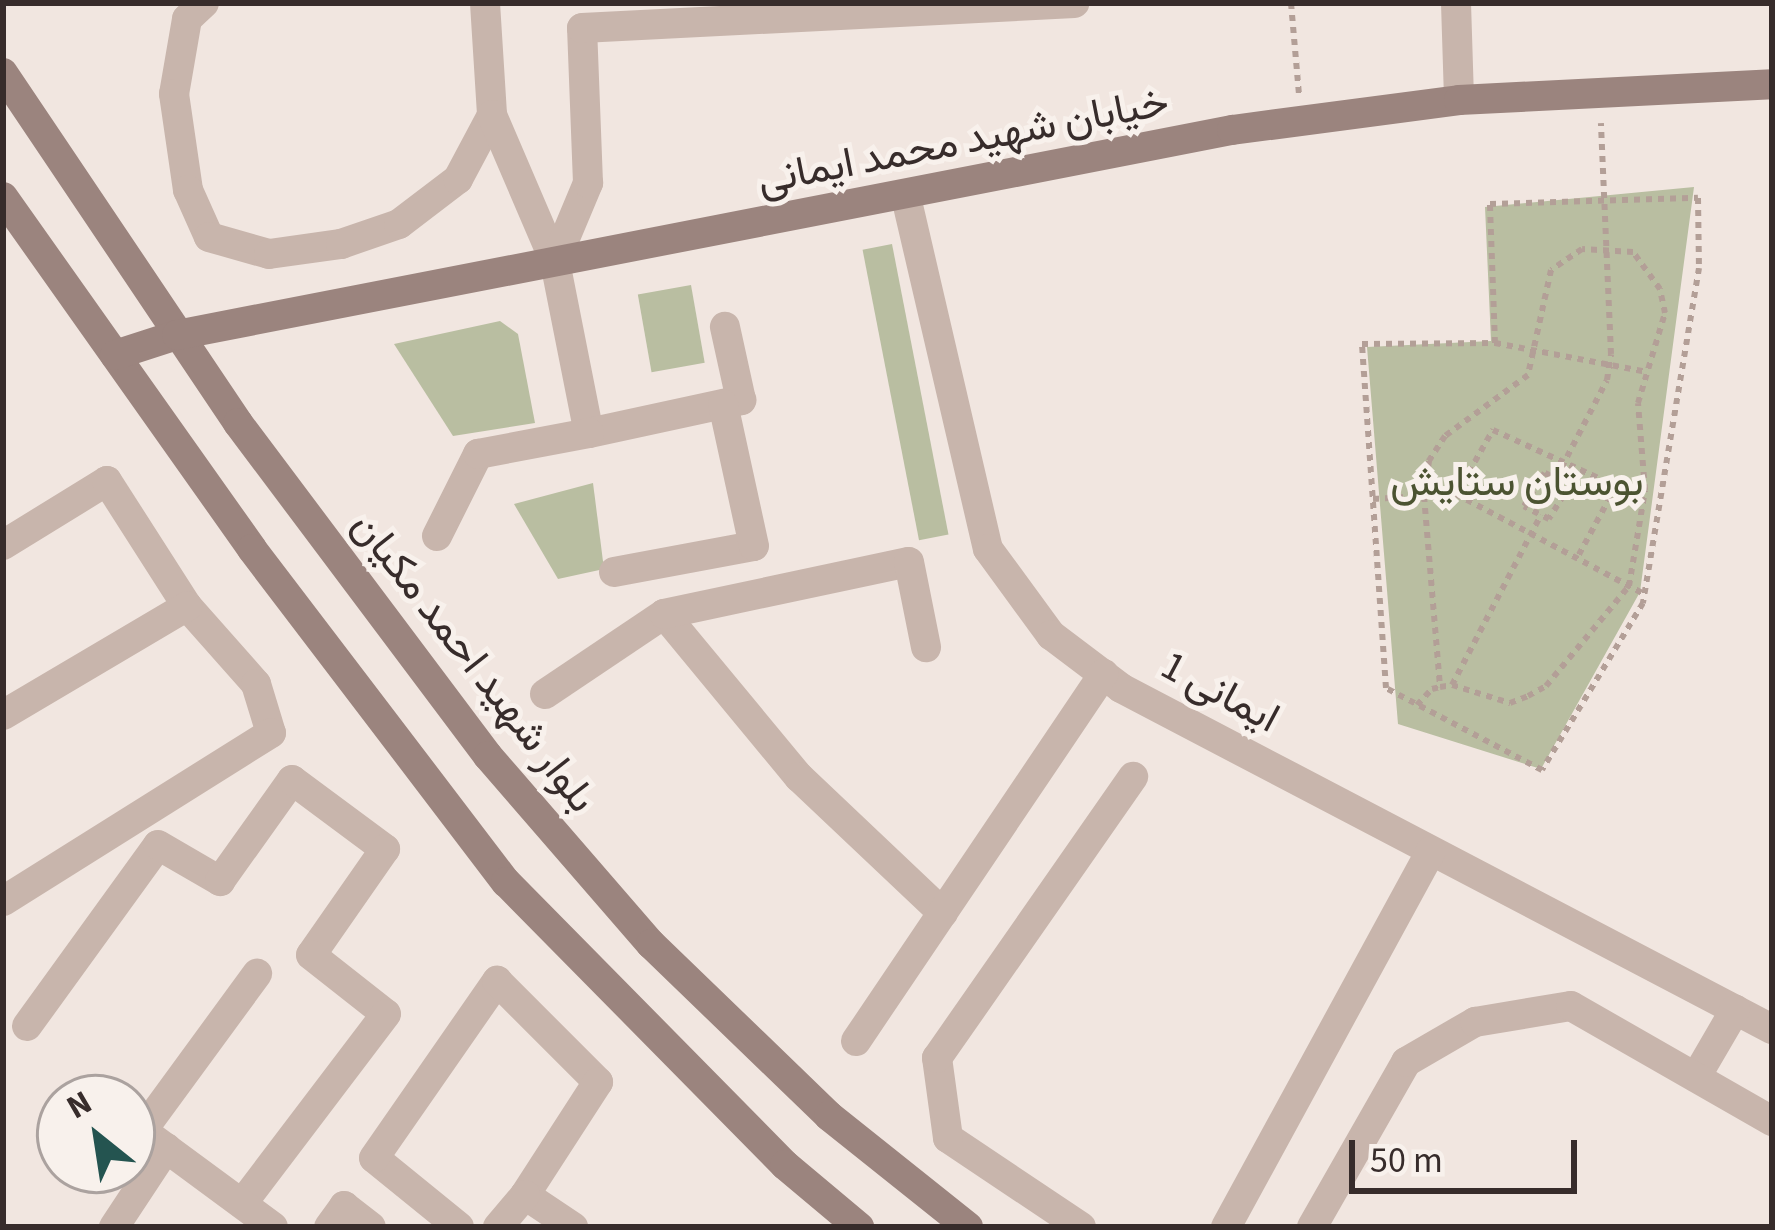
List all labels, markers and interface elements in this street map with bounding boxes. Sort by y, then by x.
street label: خیابان شهید محمد ایمانی [753,76,1173,206]
park label: بوستان ستایش [1390,457,1644,507]
street label: بلوار شهید احمد مکیان [341,501,607,823]
street label: ایمانی 1 [1152,640,1288,744]
north arrow [36,1074,156,1194]
text: N [58,1079,100,1131]
scale bar [1355,1116,1583,1190]
text: 50 m [1370,1135,1443,1186]

